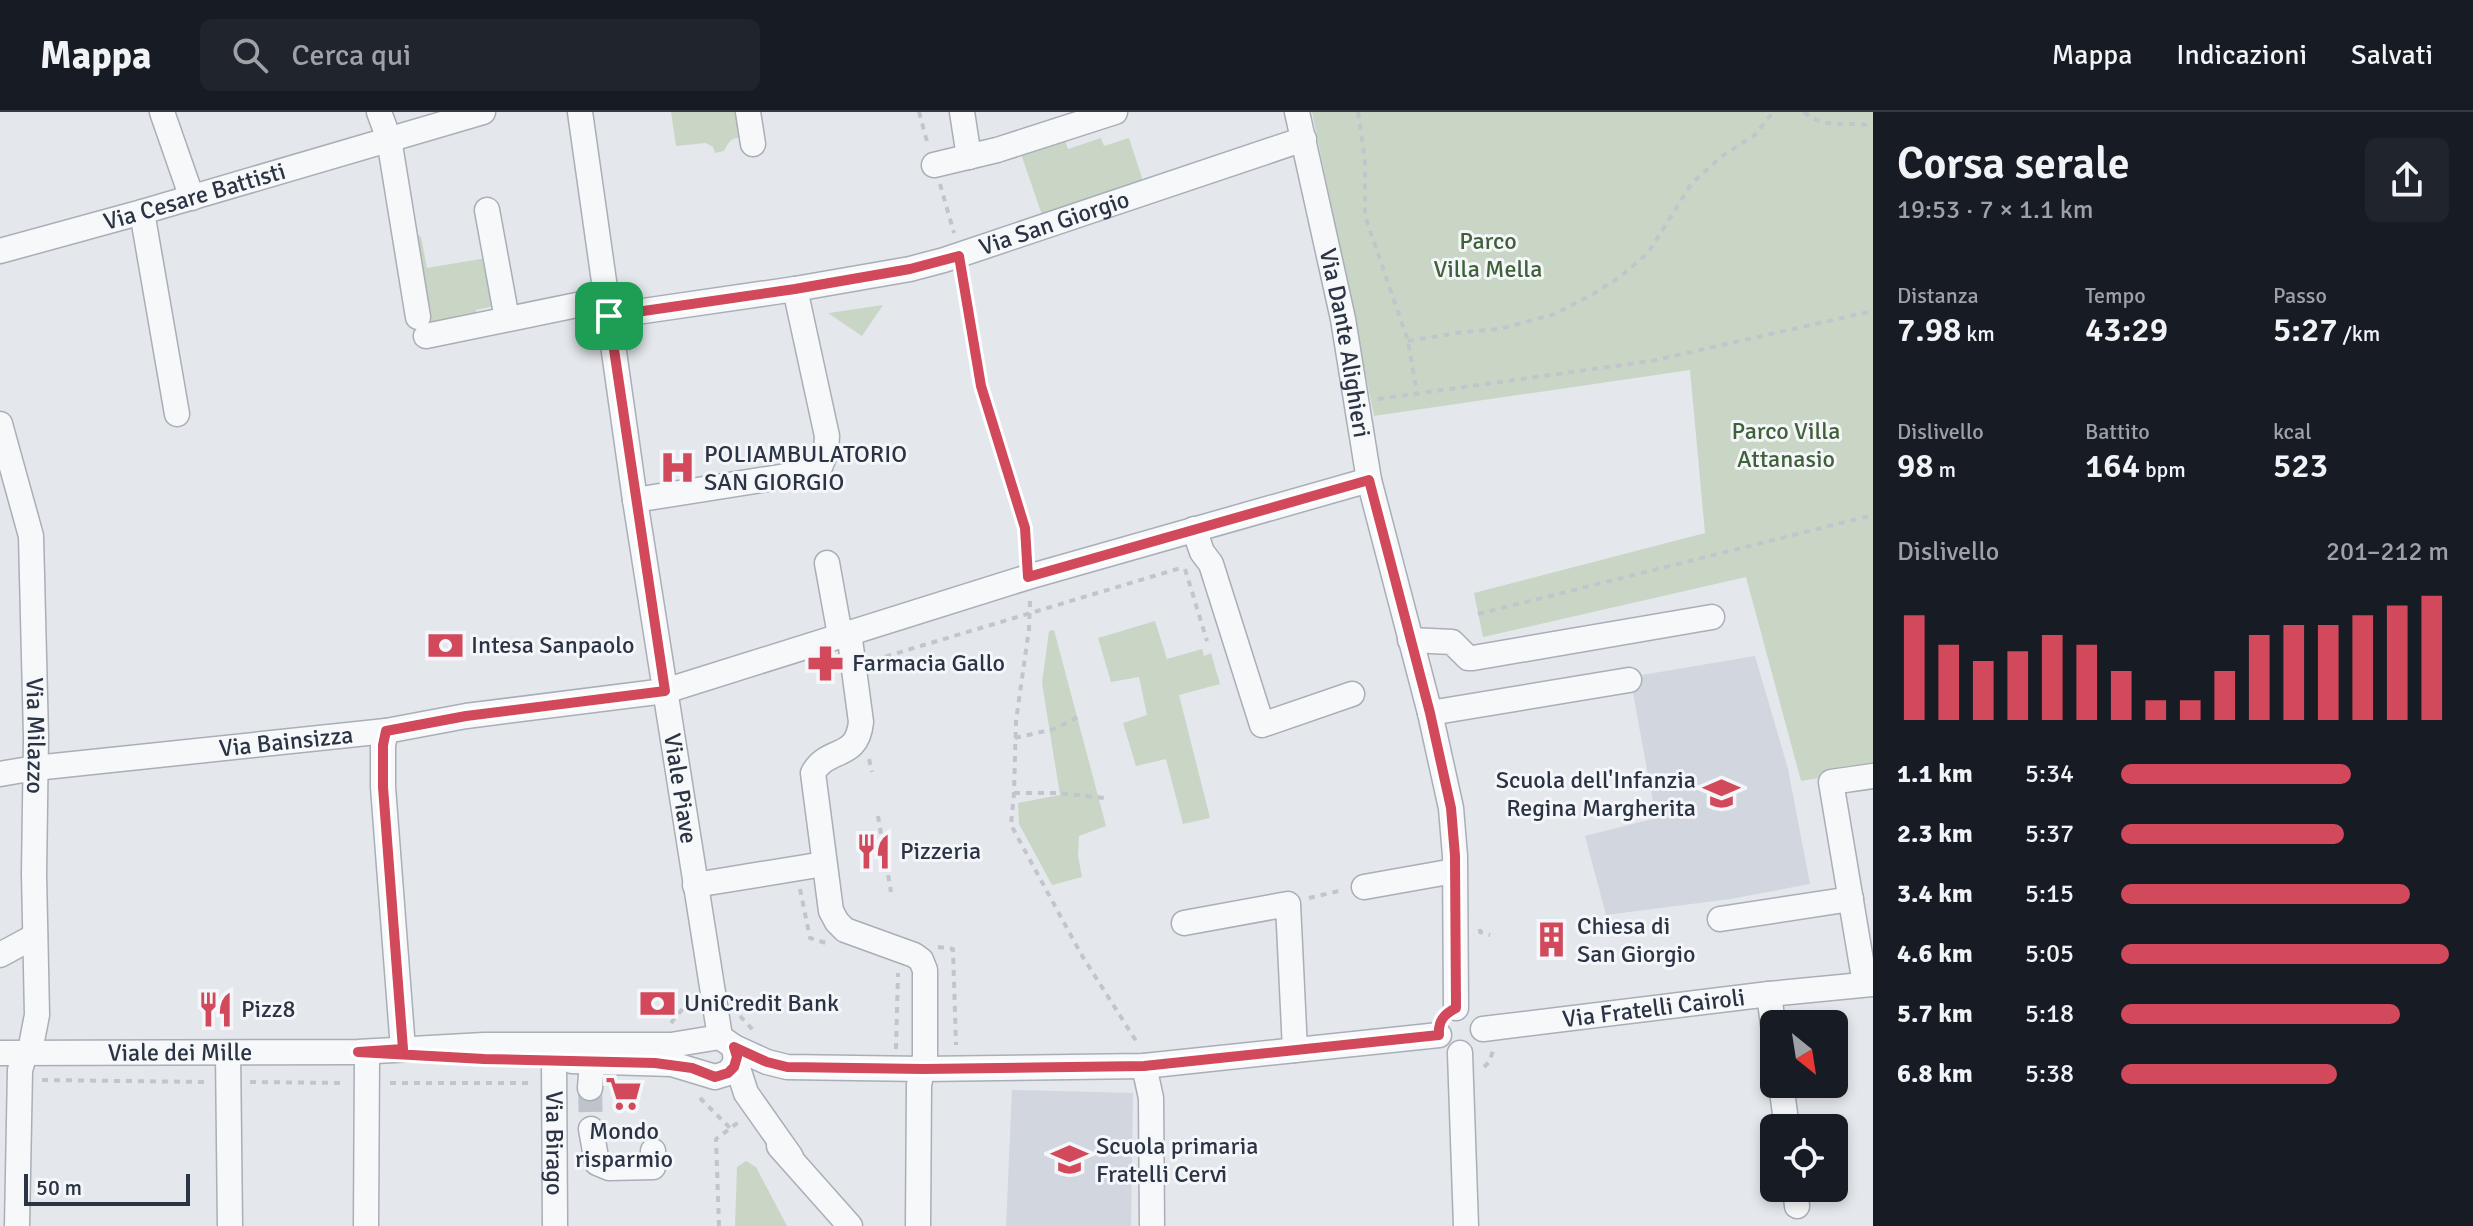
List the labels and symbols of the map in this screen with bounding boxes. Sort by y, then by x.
street label: Via Cesare Battisti [100,156,289,237]
street label: Via San Giorgio [975,184,1133,262]
park label: Parco Villa Mella [1433,226,1543,284]
street label: Via Dante Alighieri [1313,246,1377,440]
pin [575,282,643,350]
park label: Parco Villa Attanasio [1732,416,1840,474]
place label: POLIAMBULATORIO SAN GIORGIO [704,439,907,497]
hospital icon: POLIAMBULATORIO SAN GIORGIO [659,449,697,487]
bank icon: Intesa Sanpaolo [426,626,464,664]
place label: Intesa Sanpaolo [471,630,634,660]
pharmacy icon: Farmacia Gallo [807,644,845,682]
place label: Farmacia Gallo [852,648,1005,678]
street label: Via Milazzo [20,677,51,794]
street label: Via Bainsizza [217,720,355,764]
street label: Viale Piave [657,731,704,846]
place label: Scuola dell'Infanzia Regina Margherita [1496,765,1696,823]
school or university icon: Scuola dell'Infanzia Regina Margherita [1703,775,1741,813]
restaurant icon: Pizzeria [855,832,893,870]
place label: Pizzeria [900,836,981,866]
place label: Chiesa di San Giorgio [1577,911,1695,969]
building icon: Chiesa di San Giorgio [1532,921,1570,959]
street label: Via Fratelli Cairoli [1561,982,1747,1034]
bank icon: UniCredit Bank [639,984,677,1022]
place label: UniCredit Bank [684,988,839,1018]
restaurant icon: Pizz8 [196,990,234,1028]
place label: Pizz8 [241,994,296,1024]
north arrow [1760,1010,1848,1098]
street label: Viale dei Mille [108,1037,252,1068]
supermarket icon: Mondo risparmio [605,1075,643,1113]
street label: Via Birago [539,1091,570,1195]
place label: Mondo risparmio [575,1116,673,1174]
place label: Scuola primaria Fratelli Cervi [1096,1131,1258,1189]
school or university icon: Scuola primaria Fratelli Cervi [1051,1141,1089,1179]
scale bar [24,1170,190,1206]

